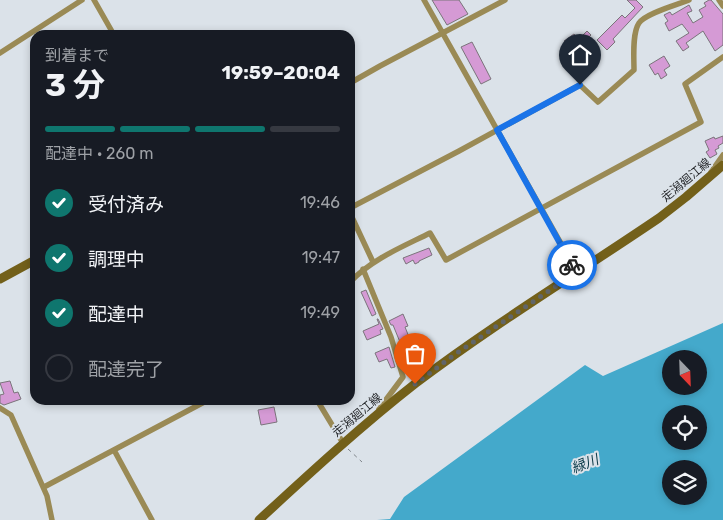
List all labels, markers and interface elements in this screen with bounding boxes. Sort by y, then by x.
pin [559,34,601,85]
icon: home [566,41,594,69]
text: 到着まで [45,46,109,65]
text: 19:59–20:04 [222,61,340,84]
text: 3 分 [45,66,105,104]
text: 配達中 · 260 m [45,144,153,163]
street label: 走潟廻江線 [659,155,713,205]
icon: check [45,189,73,217]
text: 受付済み [88,193,164,216]
text: 19:46 [300,193,340,212]
courier [547,240,597,290]
icon: check [45,244,73,272]
text: 調理中 [88,248,145,271]
text: 19:47 [302,248,340,267]
icon: bike [558,251,586,279]
icon: check [45,299,73,327]
text: 配達中 [88,303,145,326]
text: 19:49 [300,303,340,322]
pin [394,333,436,384]
icon: bag [401,340,429,368]
north arrow [662,350,708,395]
map controls [662,350,707,505]
text: 配達完了 [88,358,164,381]
street label: 走潟廻江線 [330,390,384,440]
button: locate [662,405,707,450]
water label: 緑川 [569,450,603,477]
button: layers [662,460,707,505]

